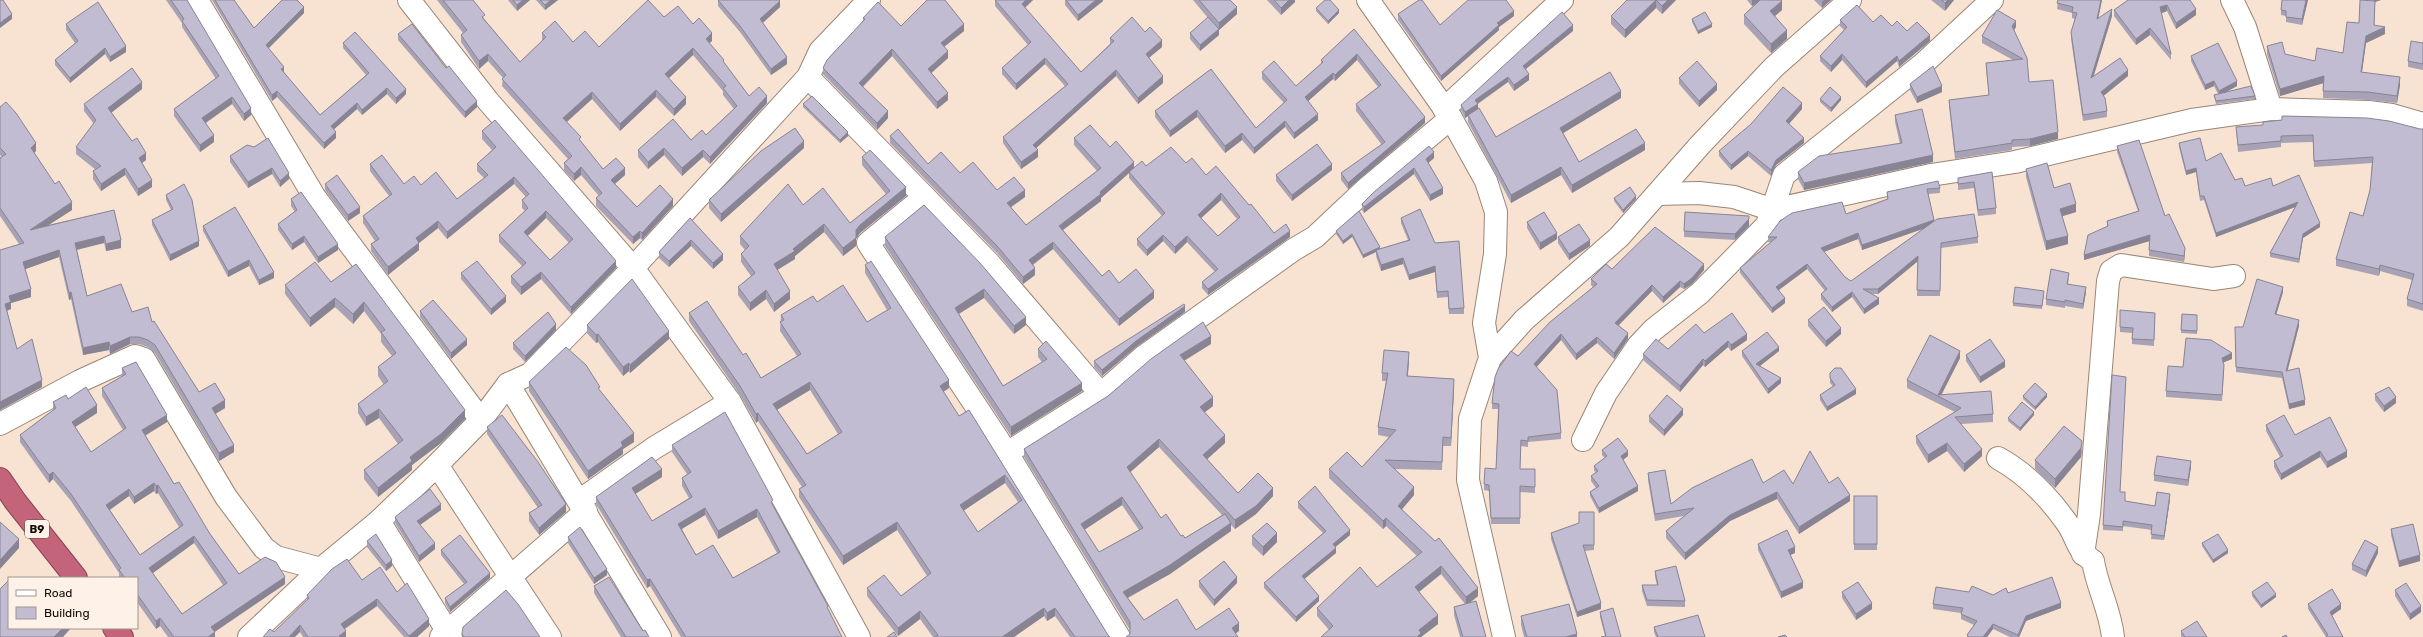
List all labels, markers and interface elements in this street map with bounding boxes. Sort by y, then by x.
road number: B9 [25,520,49,538]
legend [8,577,138,629]
text: Road [44,586,72,600]
text: Building [44,606,90,620]

